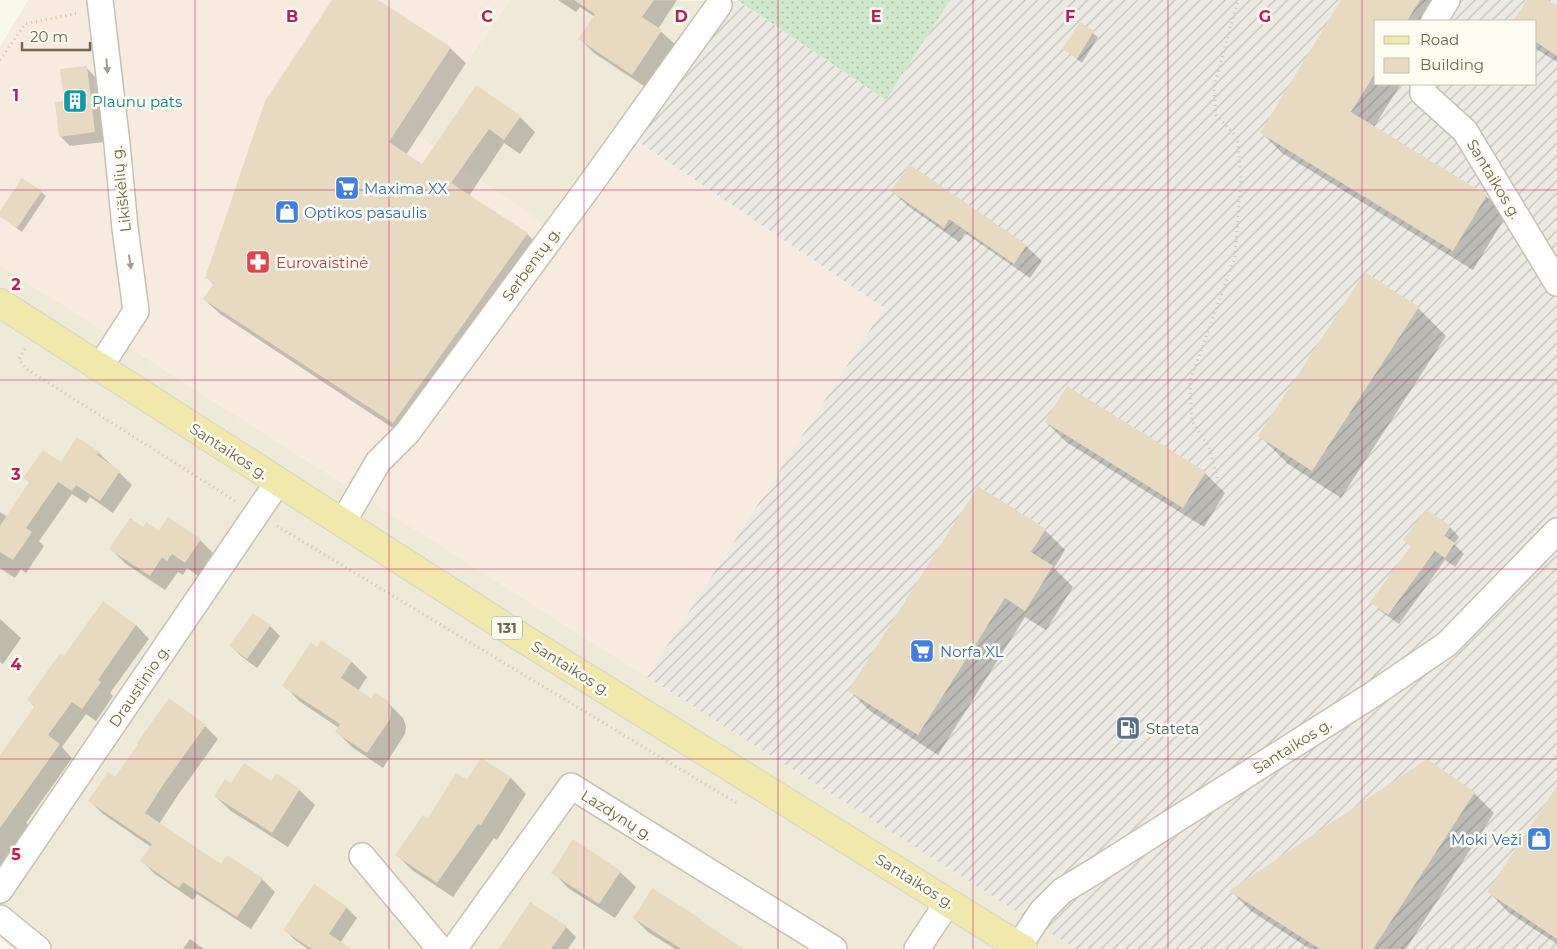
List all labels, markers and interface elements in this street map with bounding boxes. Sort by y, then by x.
text: B [286,7,298,26]
text: C [481,7,493,26]
text: D [674,7,688,26]
text: E [871,7,881,26]
text: F [1065,7,1075,26]
text: G [1259,7,1271,26]
scale bar [22,20,90,52]
legend [1374,20,1537,85]
text: 20 m [30,27,68,46]
text: Road [1420,30,1459,49]
text: Building [1420,55,1484,74]
one-way arrow [103,58,111,74]
text: 1 [13,86,19,105]
building icon: Plaunu pats [62,88,88,114]
place label: Plaunu pats [92,92,182,111]
street label: Santaikos g. [1463,136,1525,222]
street label: Likiškėlių g. [107,145,135,233]
supermarket icon: Maxima XX [334,175,360,201]
place label: Maxima XX [364,179,447,198]
shop icon: Optikos pasaulis [274,199,300,225]
place label: Optikos pasaulis [304,203,427,222]
street label: Serbentų g. [498,223,564,305]
pharmacy icon: Eurovaistinė [245,249,271,275]
place label: Eurovaistinė [276,253,368,272]
one-way arrow [126,254,134,270]
text: 2 [11,275,21,294]
street label: Santaikos g. [186,419,272,483]
text: 3 [10,465,21,484]
road number: 131 [492,616,522,640]
street label: Santaikos g. [528,636,614,700]
supermarket icon: Norfa XL [909,638,935,664]
street label: Draustinio g. [105,641,173,731]
place label: Norfa XL [940,642,1004,661]
text: 4 [10,655,22,674]
street label: Santaikos g. [1249,714,1335,778]
fuel station icon: Stateta [1115,715,1141,741]
place label: Stateta [1146,719,1199,738]
street label: Lazdynų g. [578,785,656,845]
shop icon: Moki Veži [1526,826,1552,852]
place label: Moki Veži [1451,830,1522,849]
text: 5 [11,845,21,864]
street label: Santaikos g. [872,849,958,913]

